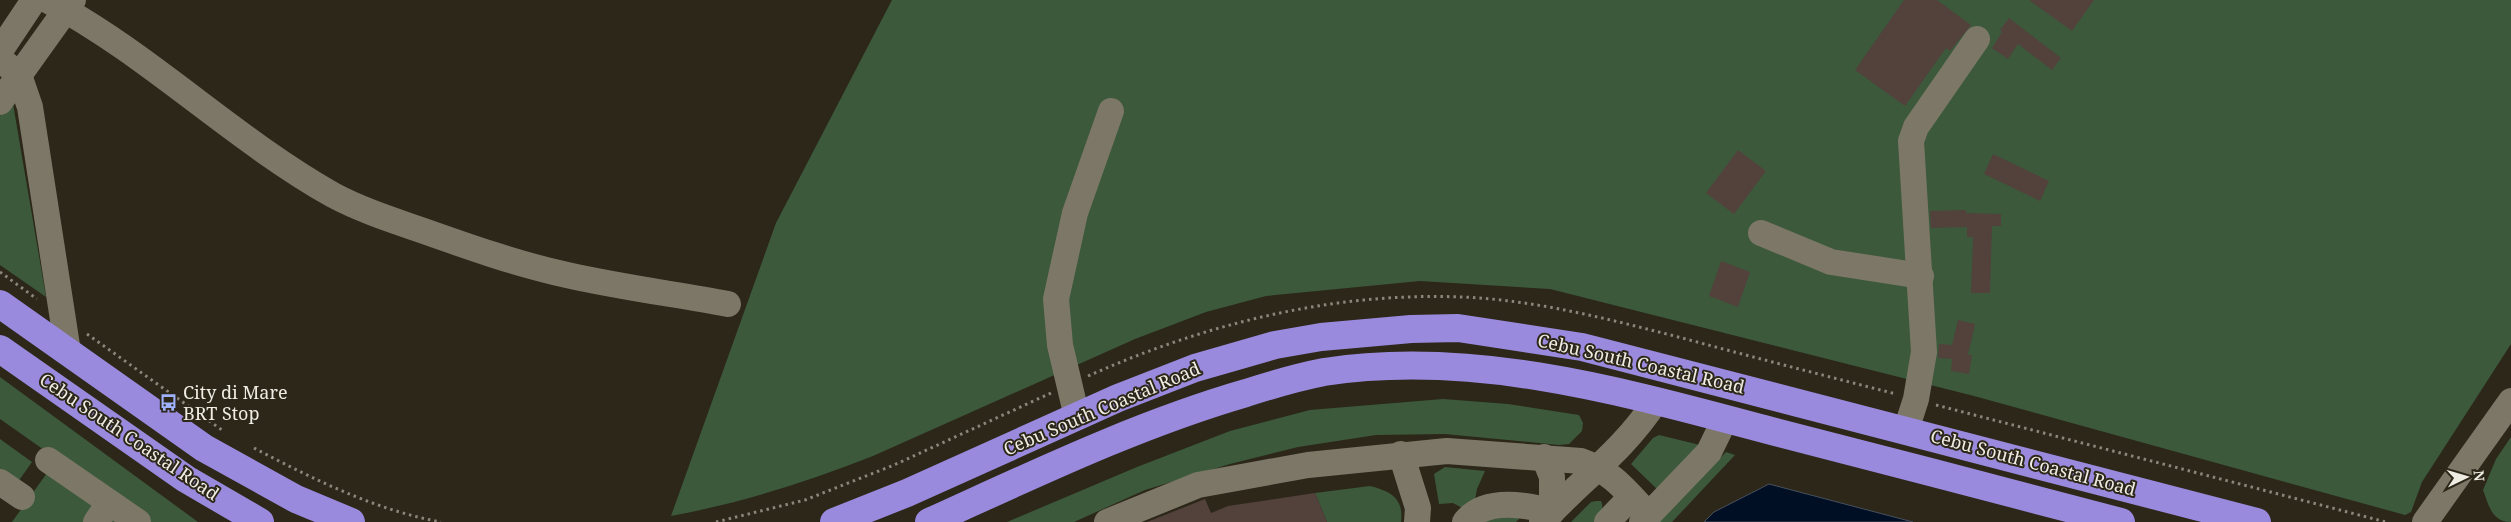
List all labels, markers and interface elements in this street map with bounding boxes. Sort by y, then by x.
street label: Cebu South Coastal Road [1535,328,1747,399]
street label: Cebu South Coastal Road [999,356,1204,460]
street label: Cebu South Coastal Road [35,367,224,505]
place label: City di Mare BRT Stop [183,380,288,425]
bus stop icon: City di Mare BRT Stop [159,393,179,413]
street label: Cebu South Coastal Road [1928,423,2139,501]
north arrow [2441,452,2491,502]
text: N [2470,469,2489,482]

